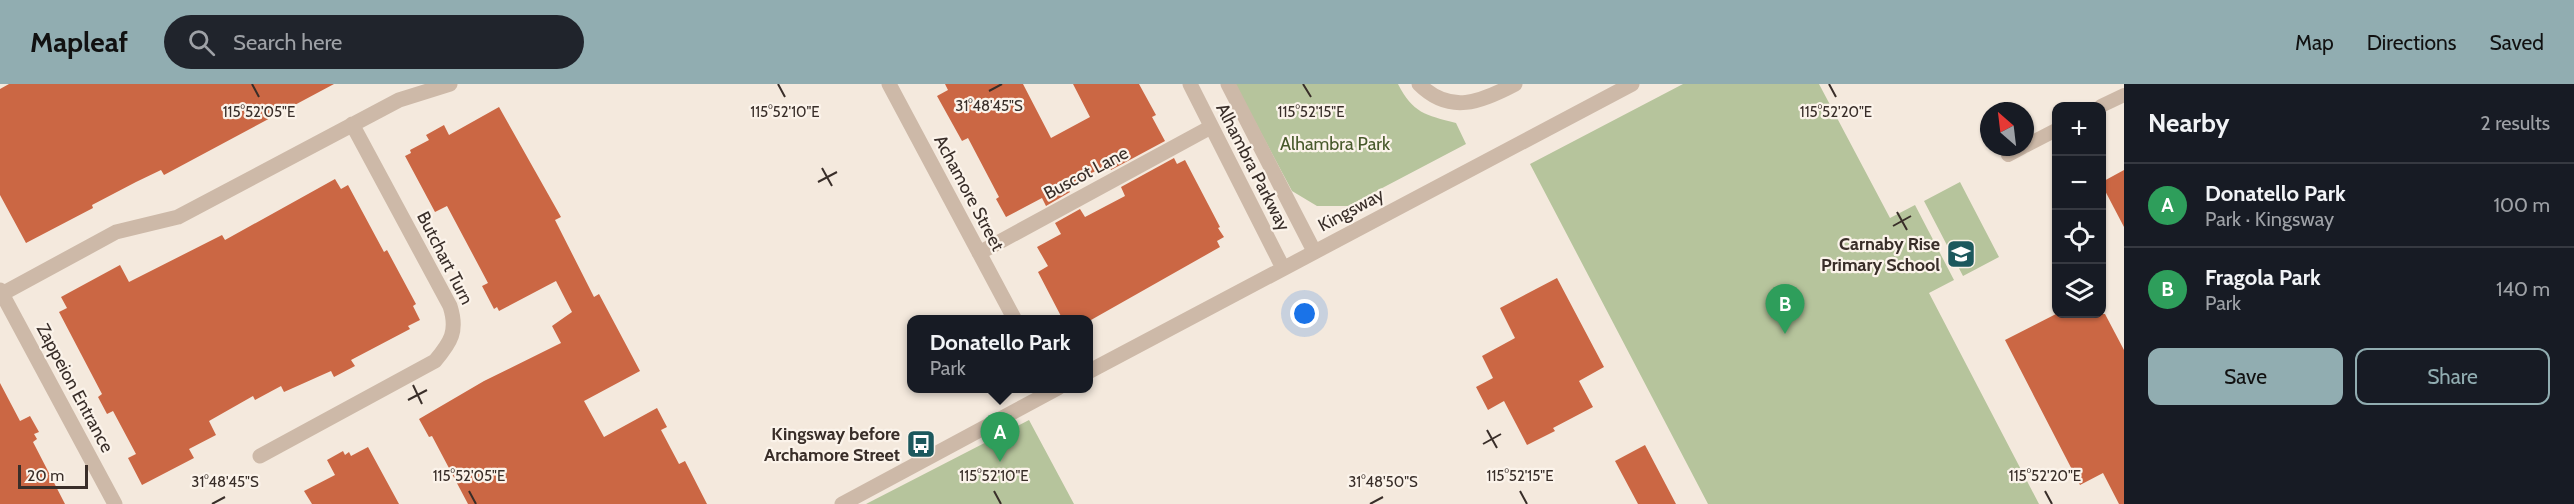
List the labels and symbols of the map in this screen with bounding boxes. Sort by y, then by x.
text: 31°48'45"S [955,97,1023,115]
street label: Alhambra Parkway [1211,99,1295,235]
north arrow [1980,102,2034,156]
text: 115°52'05"E [223,103,295,121]
text: 115°52'10"E [750,103,820,121]
text: 115°52'15"E [1278,103,1344,121]
text: 115°52'20"E [1800,103,1872,121]
street label: Achamore Street [929,131,1009,255]
park label: Alhambra Park [1280,133,1391,155]
street label: Buscot Lane [1040,142,1132,204]
street label: Kingsway [1314,184,1388,236]
street label: Butchart Turn [412,208,478,308]
place label: Carnaby Rise Primary School [1821,233,1940,276]
school or university icon: Carnaby Rise Primary School [1945,238,1977,270]
pin: B [1766,284,1804,334]
your location [1290,299,1319,328]
street label: Zappeion Entrance [32,320,118,456]
pin: A [980,412,1020,462]
place label: Kingsway before Archamore Street [764,423,900,466]
bus stop icon: Kingsway before Archamore Street [905,428,937,460]
scale bar [18,462,88,490]
text: 115°52'05"E [433,467,505,485]
text: 115°52'10"E [959,467,1029,485]
text: 115°52'15"E [1487,467,1553,485]
text: 115°52'20"E [2009,467,2081,485]
text: 31°48'45"S [191,473,259,491]
text: 31°48'50"S [1348,473,1418,491]

